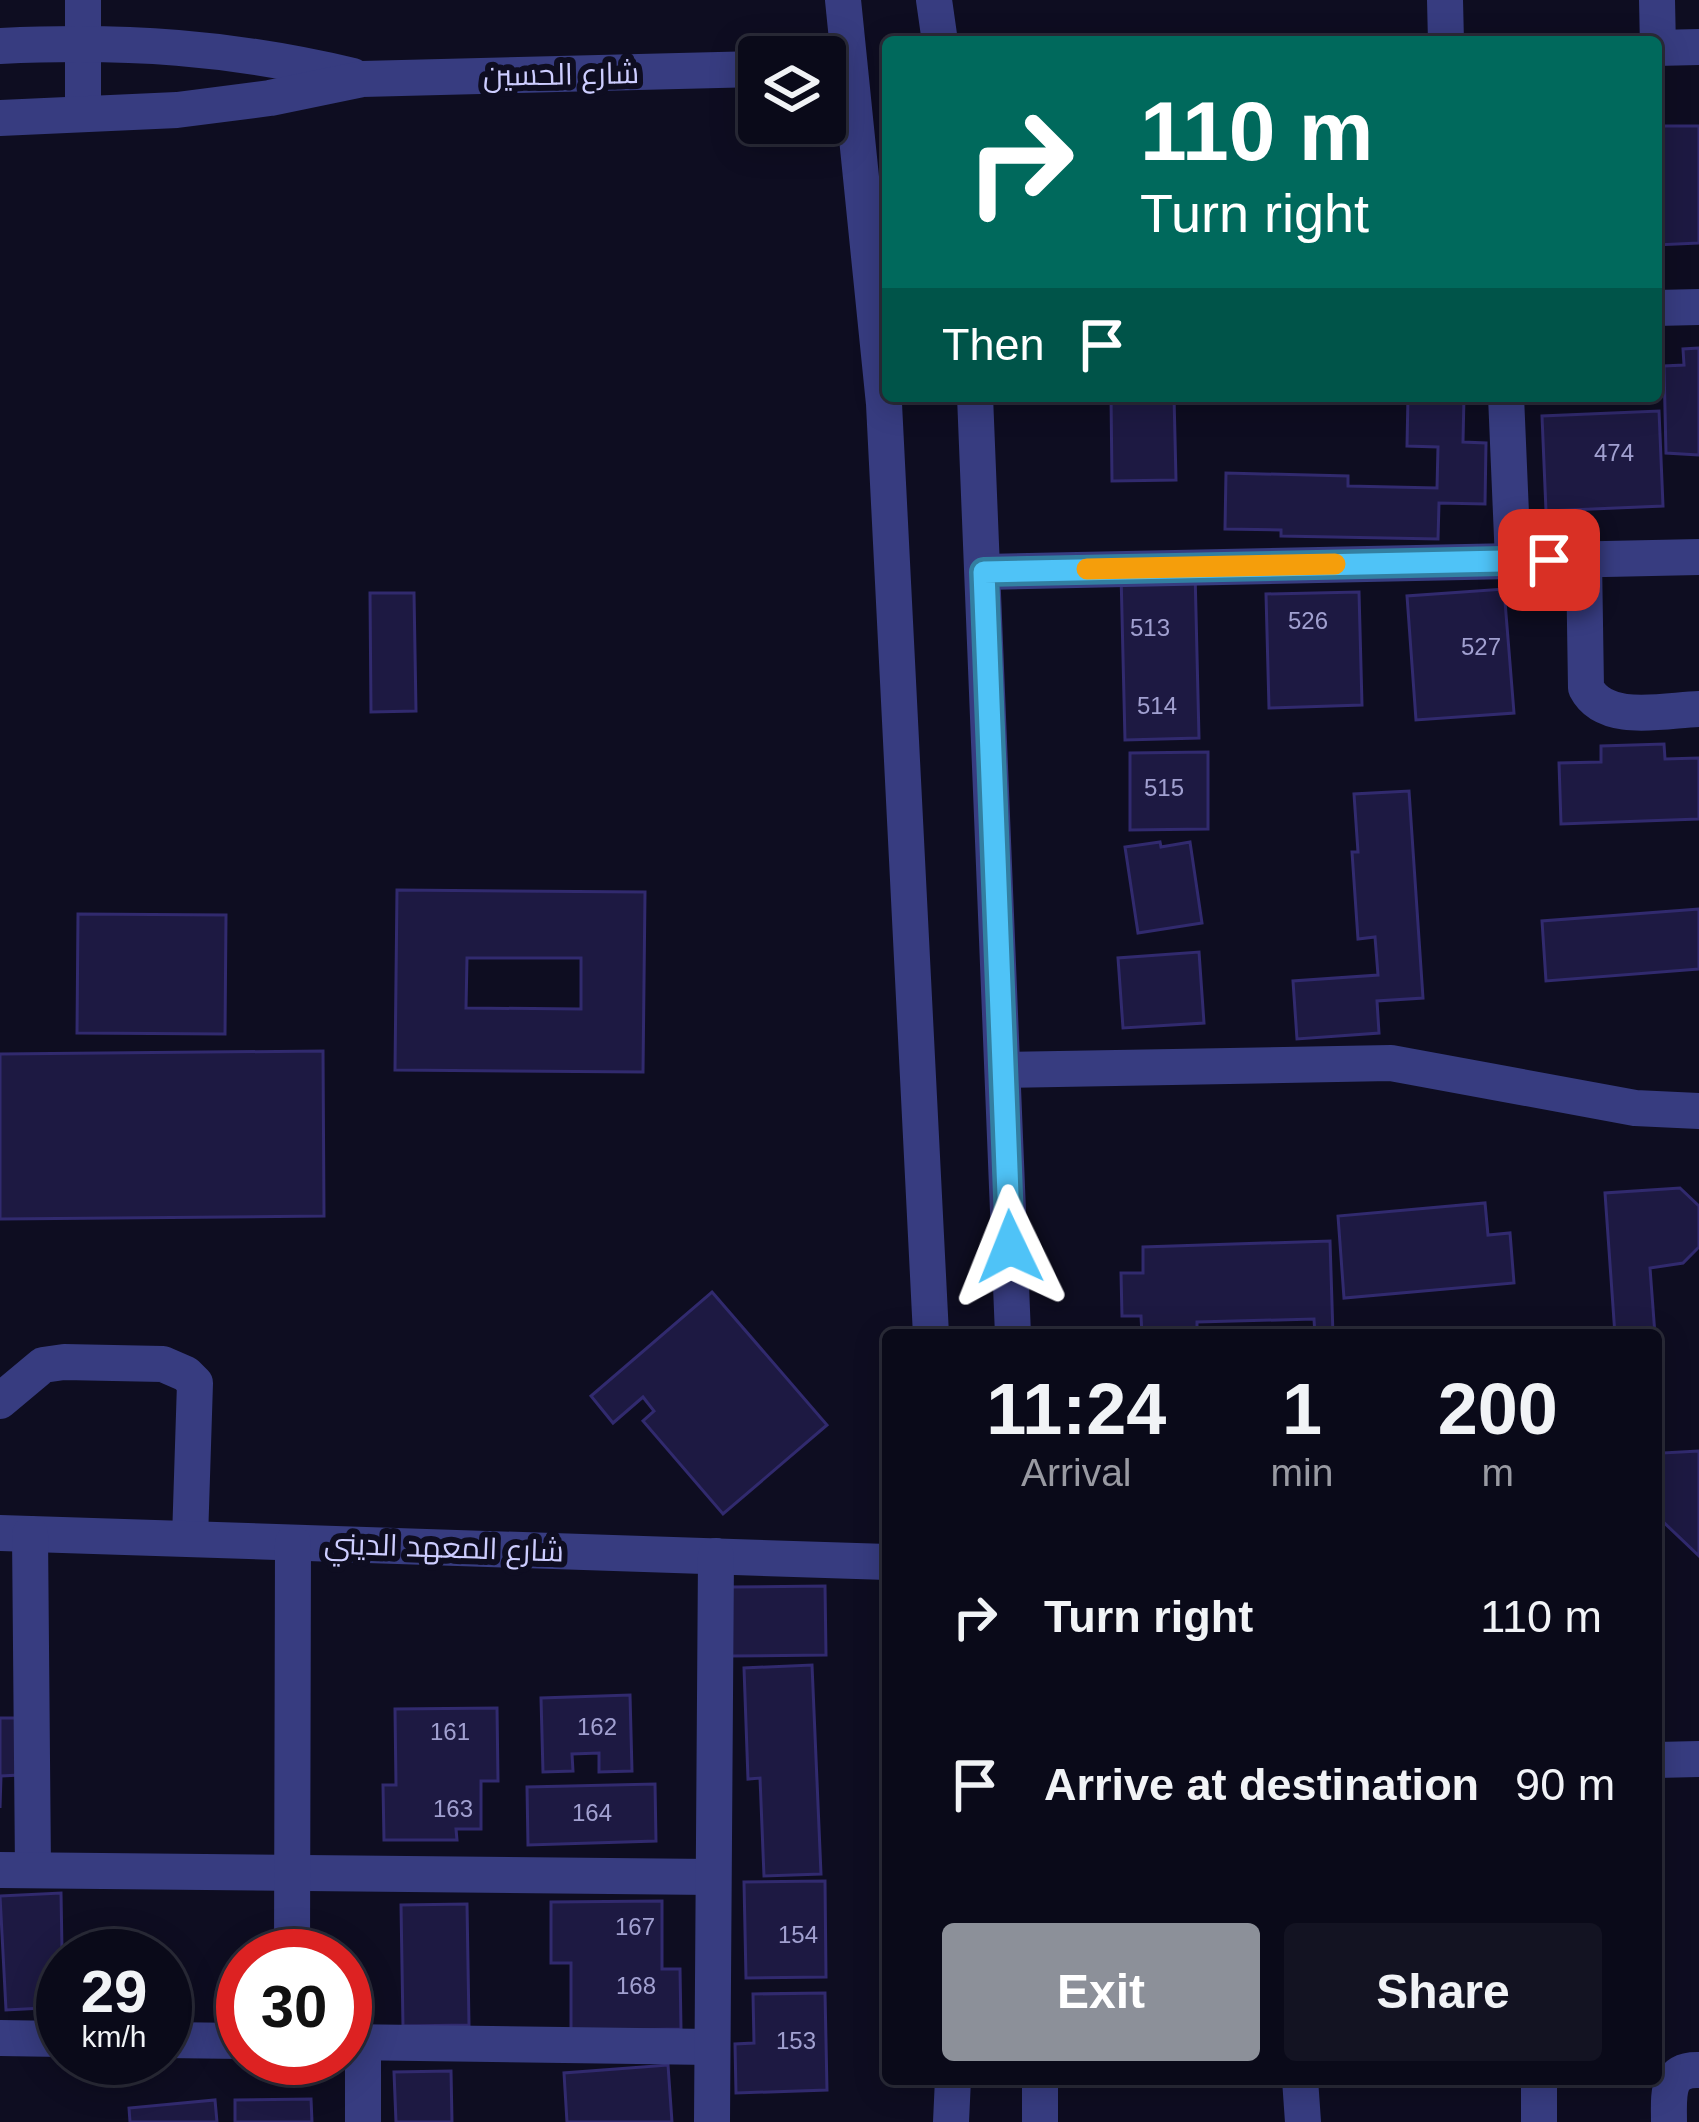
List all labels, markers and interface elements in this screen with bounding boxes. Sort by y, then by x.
map controls [738,36,846,144]
button: layers [738,36,846,144]
street label: شارع الحسين [482,56,640,96]
icon: right [942,84,1098,240]
text: 110 m [1140,84,1374,178]
text: Turn right [1140,183,1369,243]
icon: arrive [1069,312,1135,378]
text: Then [942,319,1045,370]
house number: 474 [1594,439,1634,466]
pin [1498,509,1600,611]
icon: arrive [1516,527,1582,593]
house number: 526 [1288,607,1328,634]
house number: 513 [1130,614,1170,641]
house number: 527 [1461,633,1501,660]
house number: 514 [1137,692,1177,719]
house number: 515 [1144,774,1184,801]
position arrow [947,1184,1073,1310]
text: 11:24 [986,1369,1166,1449]
text: 1 [1282,1369,1322,1449]
text: 200 [1438,1369,1558,1449]
text: Arrival [1021,1451,1132,1494]
text: min [1271,1451,1333,1494]
text: m [1481,1451,1514,1494]
street label: شارع المعهد الديني [323,1526,565,1575]
icon: right [942,1584,1008,1650]
text: Turn right [1044,1591,1253,1642]
text: 110 m [1480,1591,1602,1642]
house number: 162 [577,1713,617,1740]
house number: 161 [430,1718,470,1745]
icon: arrive [942,1752,1008,1818]
text: Arrive at destination [1044,1759,1479,1810]
text: 90 m [1515,1759,1615,1810]
house number: 163 [433,1795,473,1822]
house number: 164 [572,1799,612,1826]
house number: 167 [615,1913,655,1940]
house number: 154 [778,1921,818,1948]
button: Exit [942,1923,1260,2061]
button: Share [1284,1923,1602,2061]
speed limit sign: 30 [216,1929,372,2085]
text: 29 [81,1958,147,2025]
house number: 168 [616,1972,656,1999]
text: km/h [81,2020,147,2053]
house number: 153 [776,2027,816,2054]

